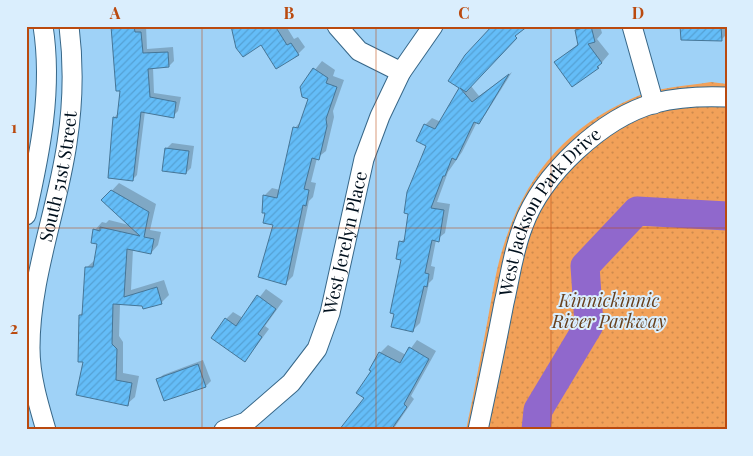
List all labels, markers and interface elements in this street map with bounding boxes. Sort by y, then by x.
text: A [109,2,121,23]
text: B [284,2,295,23]
text: C [458,2,470,23]
text: D [632,2,644,23]
street label: South 51st Street [33,110,82,244]
text: 1 [11,116,17,137]
street label: West Jackson Park Drive [493,122,605,299]
street label: West Jerelyn Place [317,169,372,317]
park label: Kinnickinnic River Parkway [551,288,666,333]
text: 2 [10,317,18,338]

